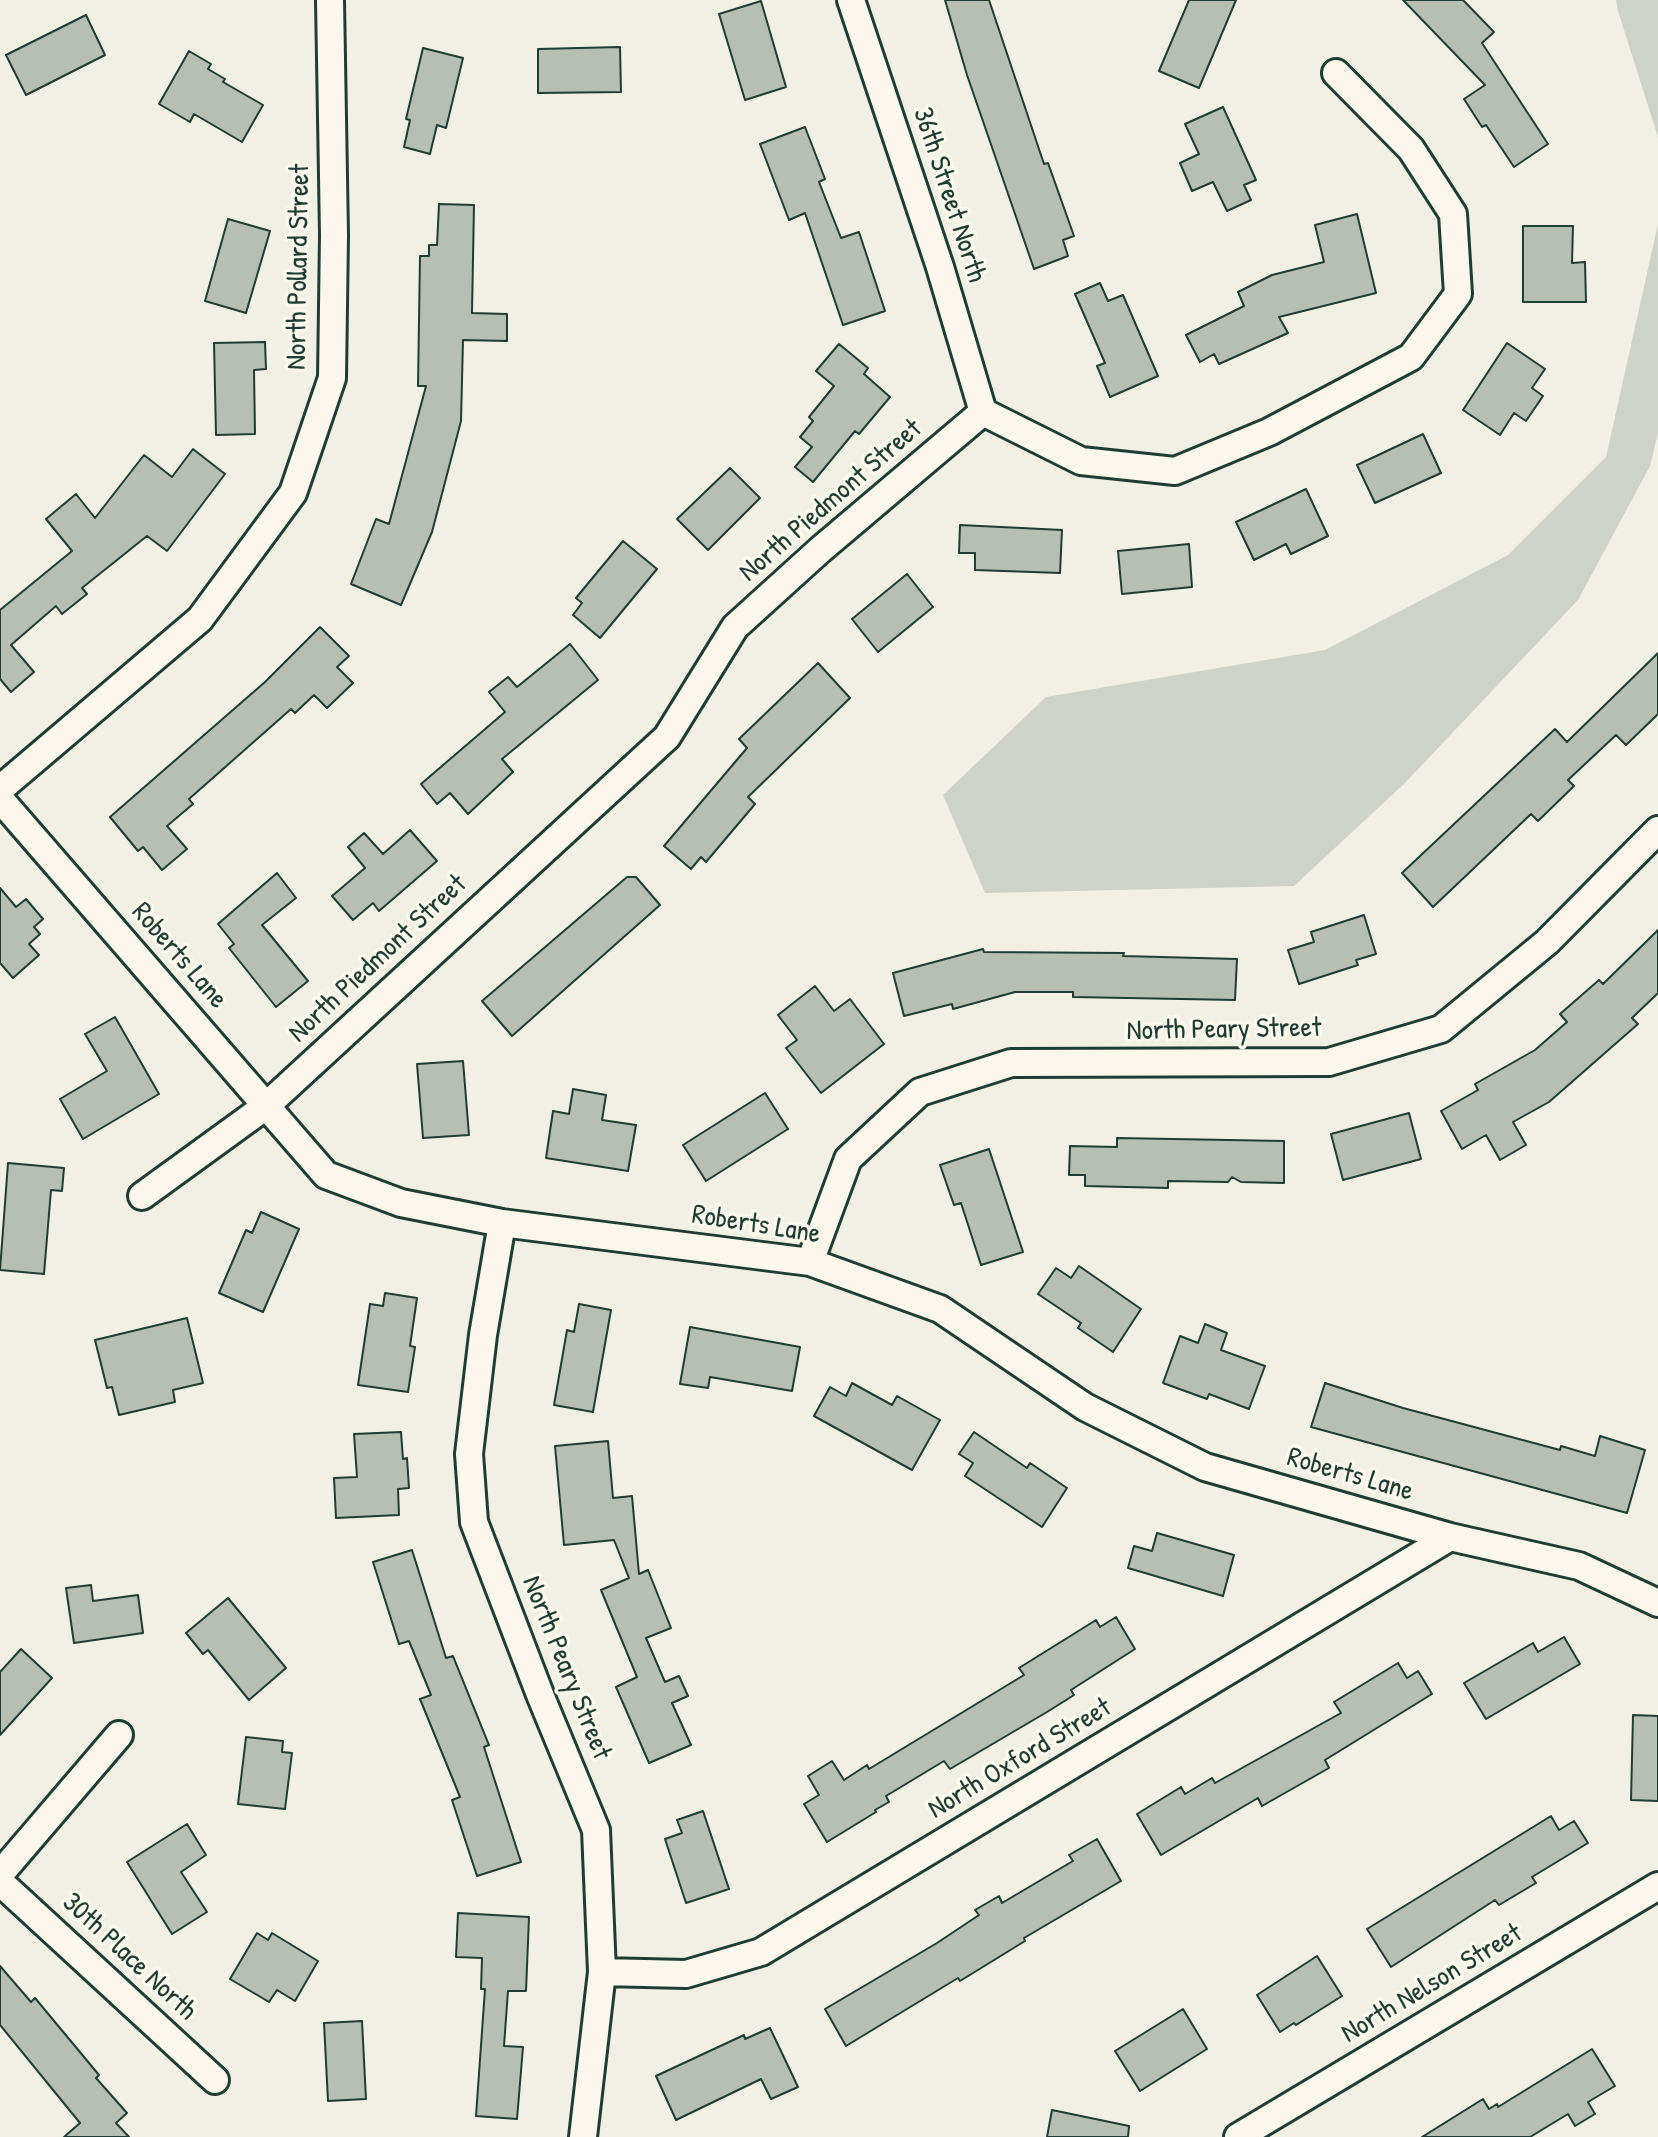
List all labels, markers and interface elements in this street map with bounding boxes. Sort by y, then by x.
street label: 36th Street North [905,103,993,287]
street label: North Pollard Street [280,164,318,370]
street label: North Piedmont Street [733,413,929,589]
street label: North Piedmont Street [282,868,474,1050]
street label: Roberts Lane [124,896,234,1016]
street label: North Peary Street [1126,1012,1322,1048]
street label: Roberts Lane [689,1198,823,1252]
street label: Roberts Lane [1283,1441,1417,1509]
street label: North Peary Street [514,1571,618,1765]
street label: North Oxford Street [922,1691,1118,1827]
street label: 30th Place North [55,1886,203,2028]
street label: North Nelson Street [1336,1917,1528,2051]

